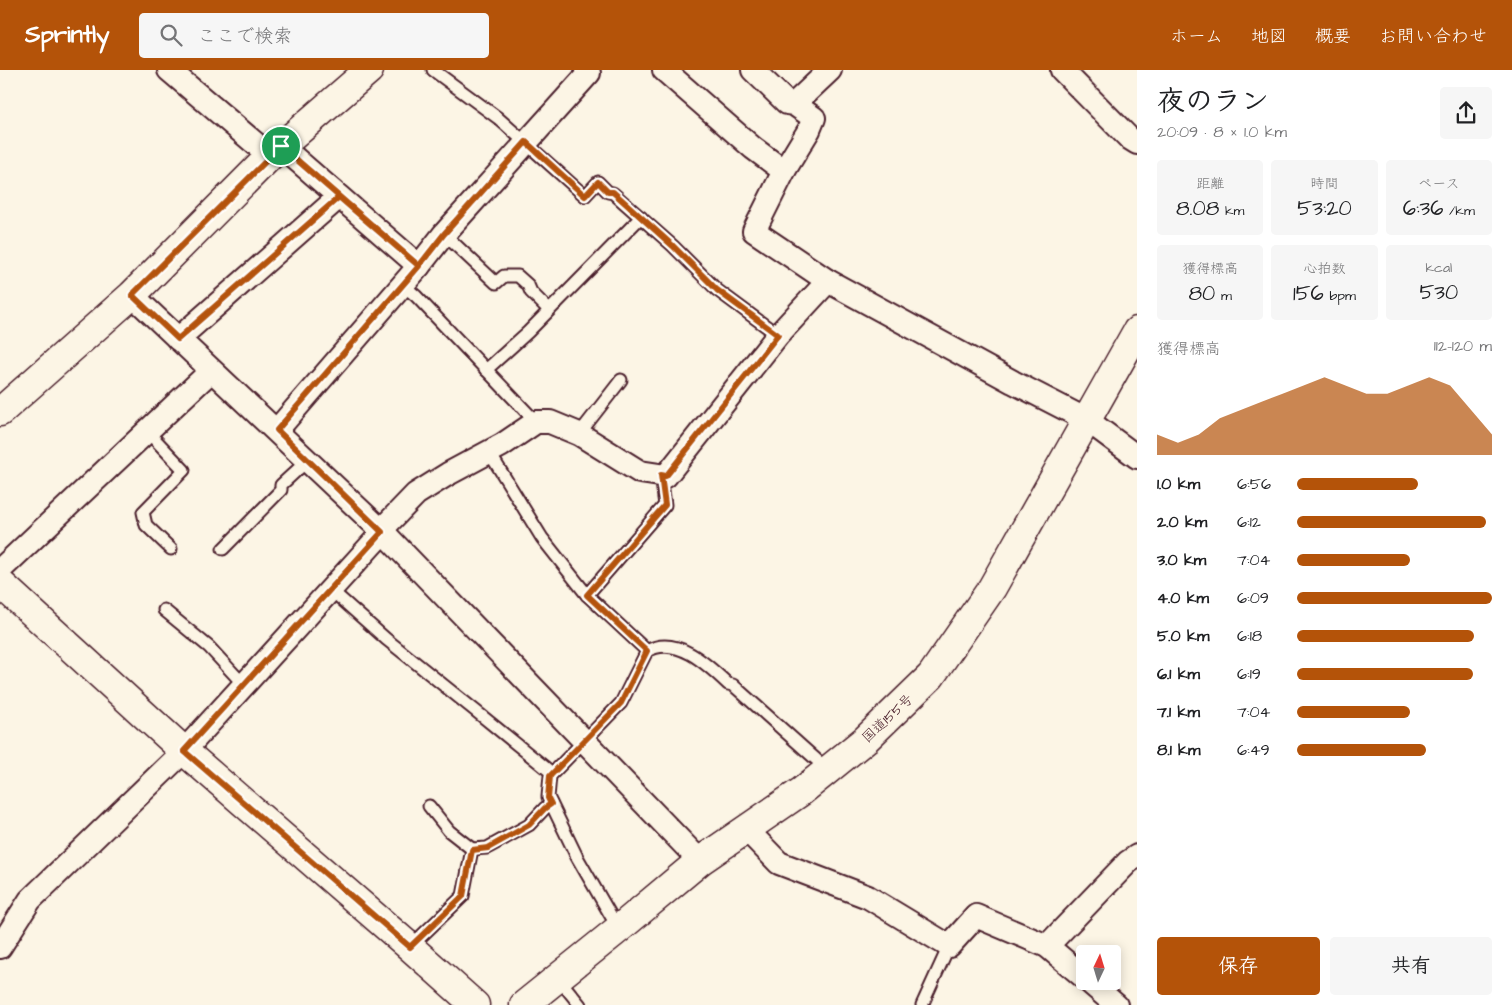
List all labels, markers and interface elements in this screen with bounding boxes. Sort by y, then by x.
search box [139,13,489,58]
text: Sprintly [25,18,109,52]
icon: search [157,21,185,49]
text: ここで検索 [197,23,292,50]
text: ホーム [1170,24,1223,49]
text: 地図 [1251,24,1287,49]
text: 概要 [1315,24,1351,49]
text: お問い合わせ [1379,24,1487,49]
text: 夜のラン [1157,82,1269,121]
button: share [1440,87,1492,139]
text: 20:09 · 8 × 1.0 km [1157,121,1287,143]
pin [260,125,302,167]
icon: arrive [267,132,295,160]
text: 距離 [1196,174,1224,194]
text: 時間 [1310,174,1338,194]
text: ペース [1418,174,1459,194]
text: 8.08 [1176,194,1219,223]
text: 53:20 [1297,194,1352,223]
text: 6:36 [1403,194,1443,223]
text: km [1219,201,1244,221]
text: /km [1443,201,1475,221]
text: kcal [1425,258,1452,278]
text: 獲得標高 [1182,259,1238,279]
text: 心拍数 [1303,259,1345,279]
text: 530 [1419,278,1458,307]
text: 80 [1188,279,1215,308]
text: 156 [1293,279,1324,308]
text: m [1215,286,1232,306]
text: bpm [1324,286,1356,306]
text: 112–120 m [1434,335,1492,357]
text: 獲得標高 [1157,338,1221,360]
text: 1.0 km [1157,473,1200,495]
text: 6:56 [1237,473,1271,495]
text: 2.0 km [1157,511,1207,533]
text: 6:12 [1237,511,1261,533]
text: 3.0 km [1157,549,1206,571]
text: 7:04 [1237,549,1271,571]
text: 4.0 km [1157,587,1209,609]
text: 6:09 [1237,587,1269,609]
text: 5.0 km [1157,625,1209,647]
text: 6:18 [1237,625,1262,647]
text: 6.1 km [1157,663,1200,685]
text: 6:19 [1237,663,1261,685]
street label: 国道155号 [858,690,918,748]
text: 7.1 km [1157,701,1200,723]
text: 7:04 [1237,701,1271,723]
text: 8.1 km [1157,739,1200,761]
text: 6:49 [1237,739,1270,761]
button: 保存 [1157,937,1320,995]
button: 共有 [1330,937,1492,995]
north arrow [1076,945,1121,990]
map controls [1076,945,1121,990]

